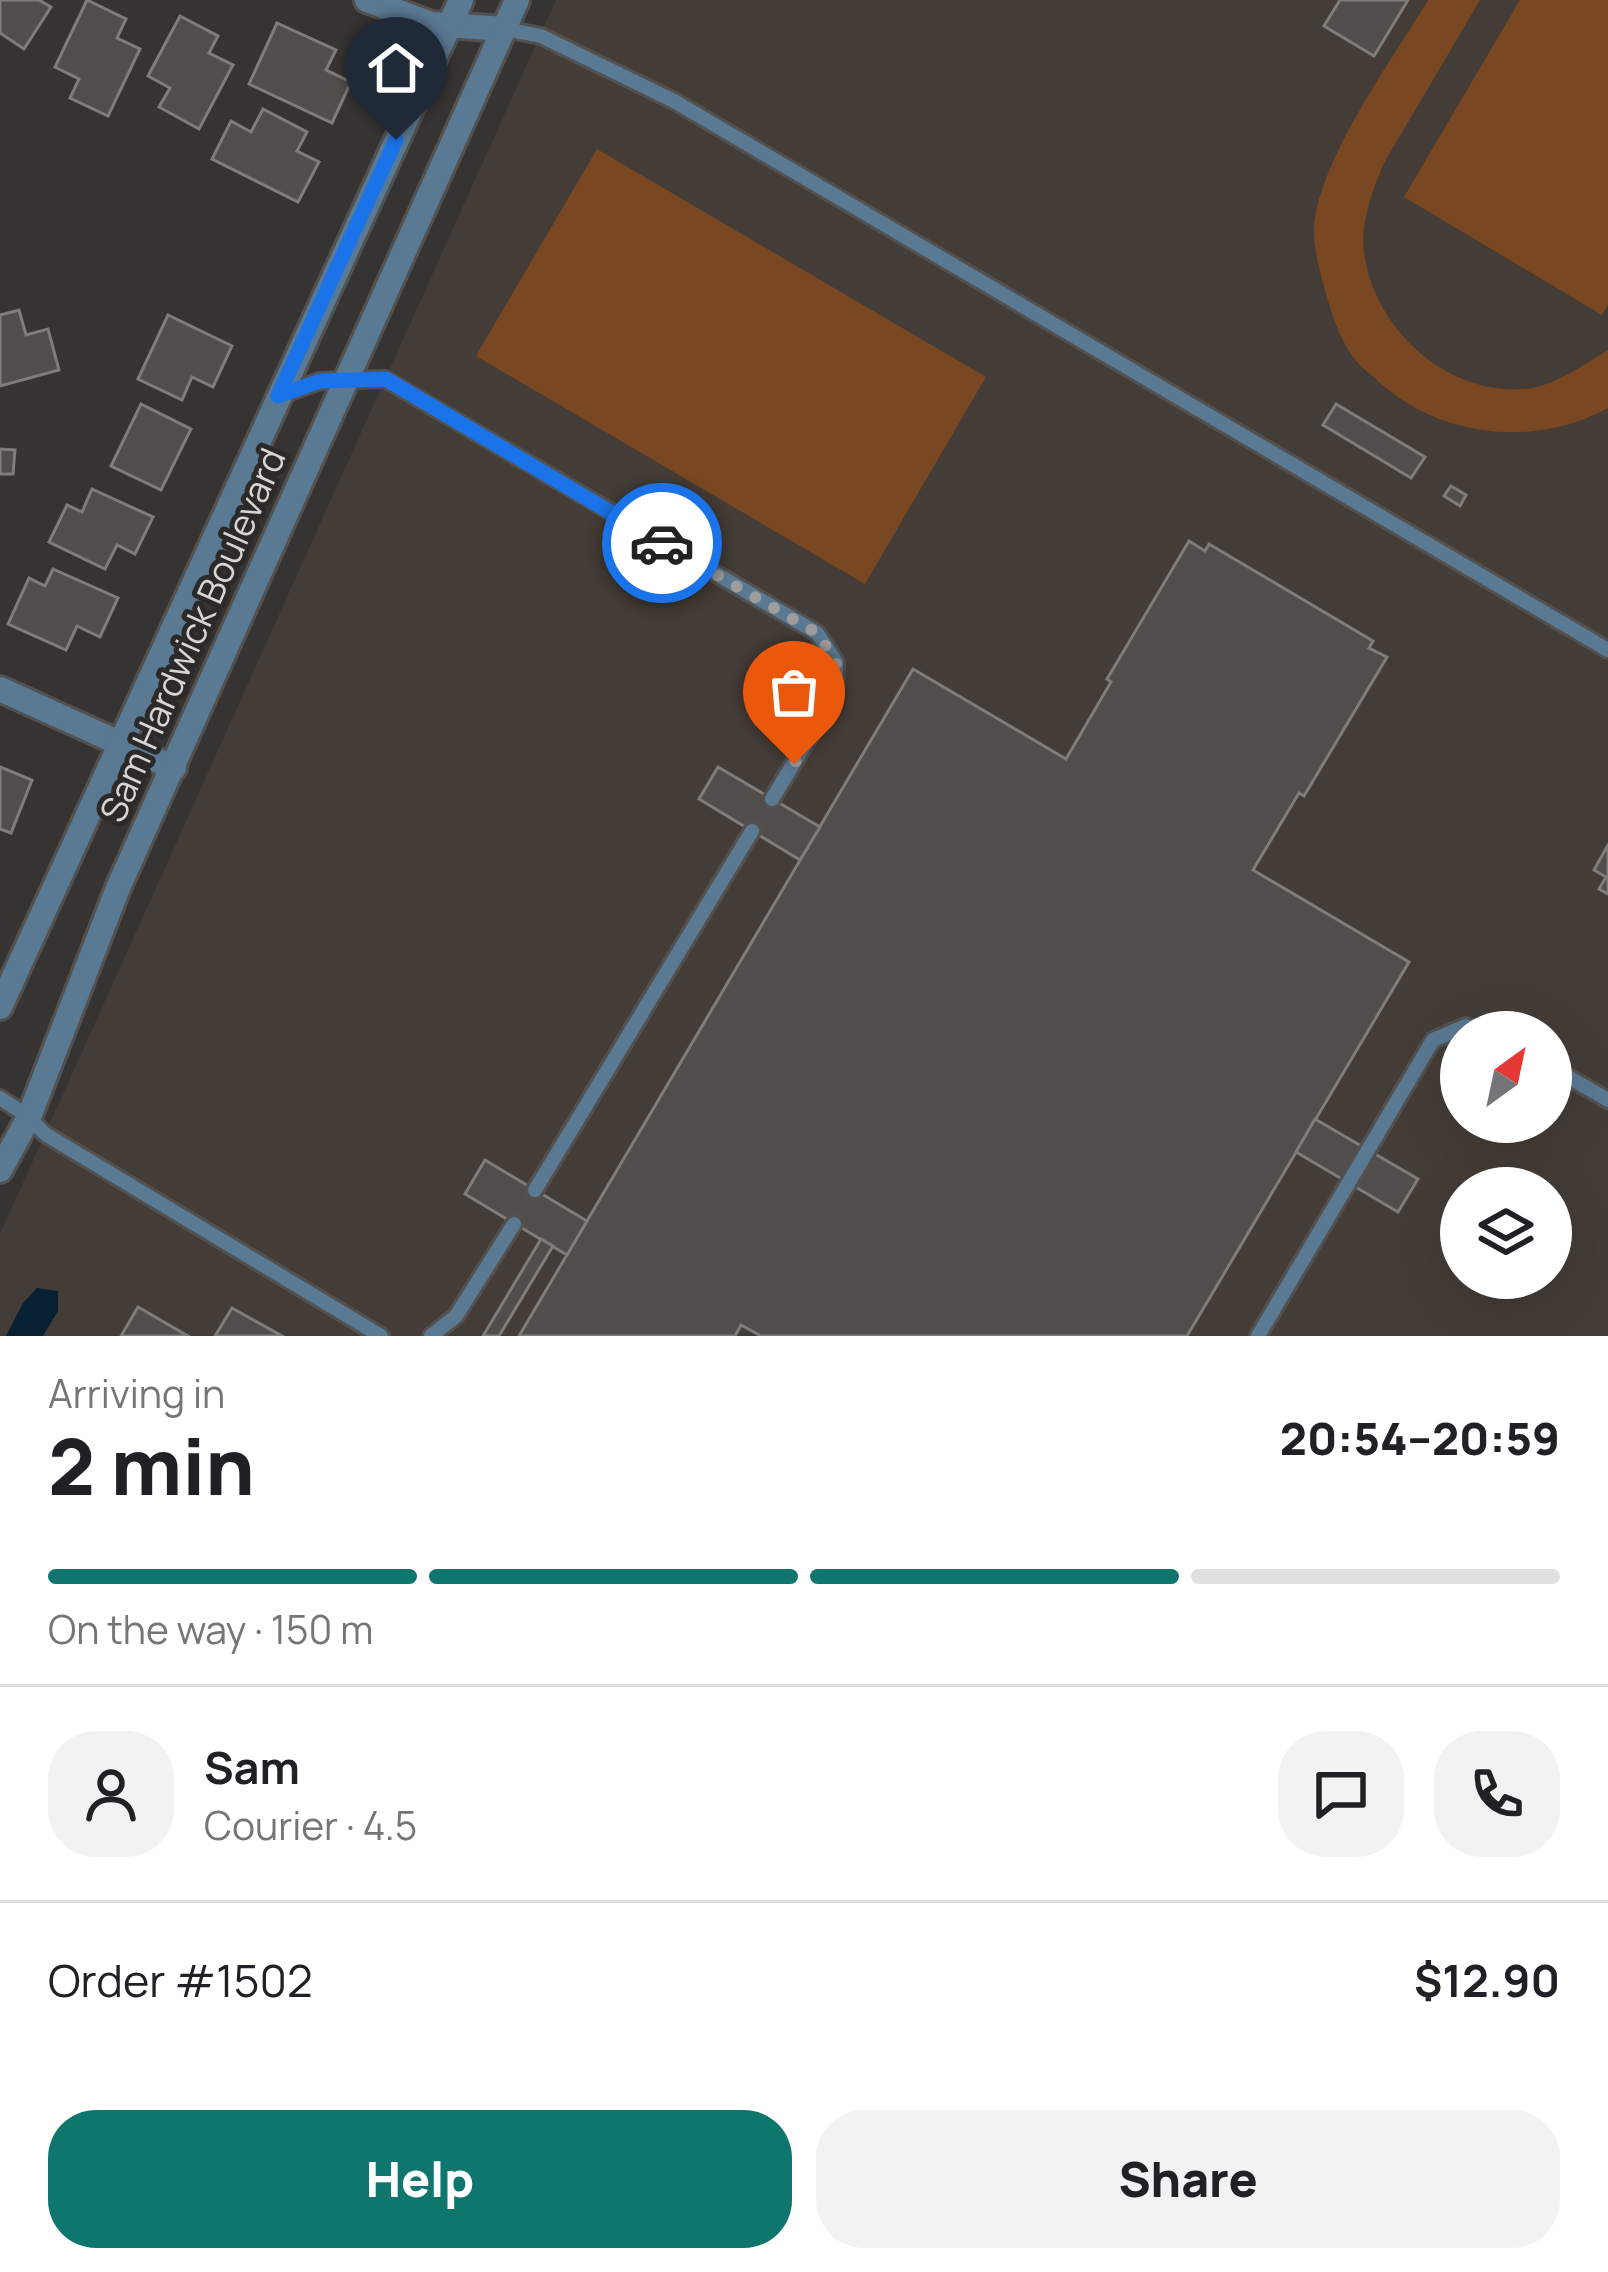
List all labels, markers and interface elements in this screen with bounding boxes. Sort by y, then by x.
pin [345,17,447,140]
icon: home [363,35,429,101]
street label: Sam Hardwick Boulevard [87,440,297,830]
courier [602,483,722,603]
icon: car [629,510,695,576]
pin [743,641,845,764]
icon: bag [761,659,827,725]
north arrow [1440,1011,1572,1143]
map controls [1440,1011,1572,1299]
button: layers [1440,1167,1572,1299]
text: Arriving in [48,1366,225,1420]
text: 20:54–20:59 [1280,1407,1560,1469]
text: 2 min [48,1412,255,1518]
text: On the way · 150 m [48,1602,373,1656]
button: person [48,1731,174,1857]
button: chat [1278,1731,1404,1857]
button: phone [1434,1731,1560,1857]
text: Sam [204,1736,300,1798]
text: Courier · 4.5 [204,1798,417,1852]
text: Order #1502 [48,1949,313,2011]
text: $12.90 [1414,1949,1560,2011]
button: Help [48,2110,792,2248]
button: Share [816,2110,1560,2248]

